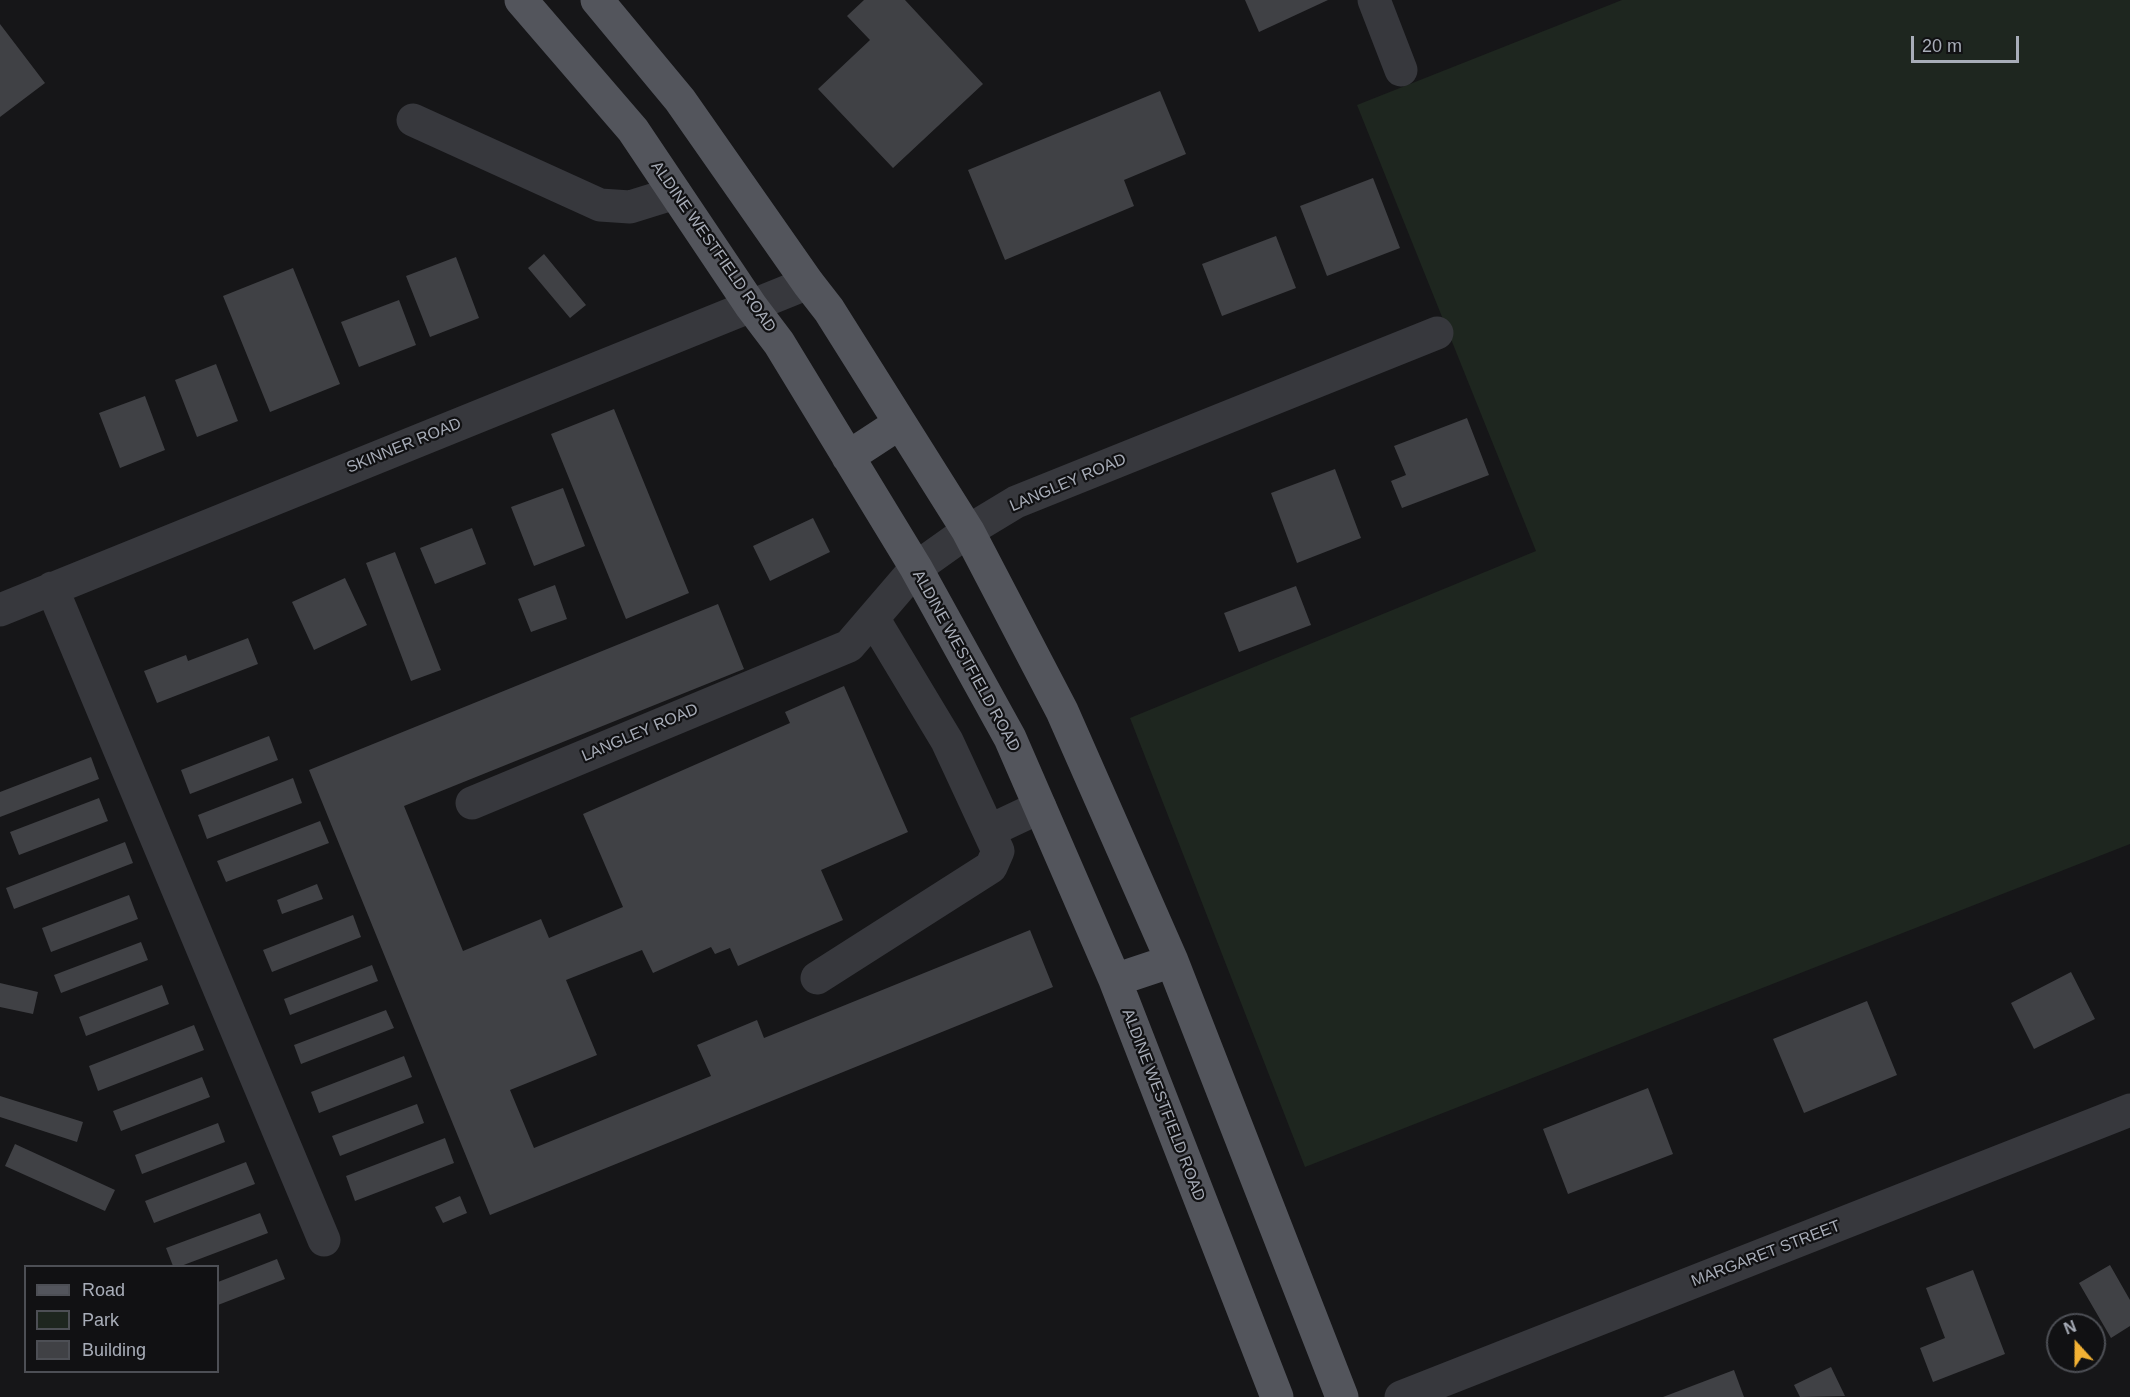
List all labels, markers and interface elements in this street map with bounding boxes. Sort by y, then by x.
scale bar [1914,24,2022,62]
text: 20 m [1922,36,1962,56]
street label: ALDINE WESTFIELD ROAD [646,158,780,336]
street label: SKINNER ROAD [344,414,464,478]
street label: LANGLEY ROAD [1007,450,1129,516]
street label: ALDINE WESTFIELD ROAD [908,567,1024,755]
street label: LANGLEY ROAD [579,700,701,766]
street label: ALDINE WESTFIELD ROAD [1117,1006,1209,1204]
street label: MARGARET STREET [1689,1217,1843,1291]
legend [24,1265,219,1373]
text: Road [82,1280,125,1300]
text: Park [82,1310,119,1330]
north arrow [2046,1313,2106,1373]
text: N [2062,1318,2079,1338]
text: Building [82,1340,146,1360]

